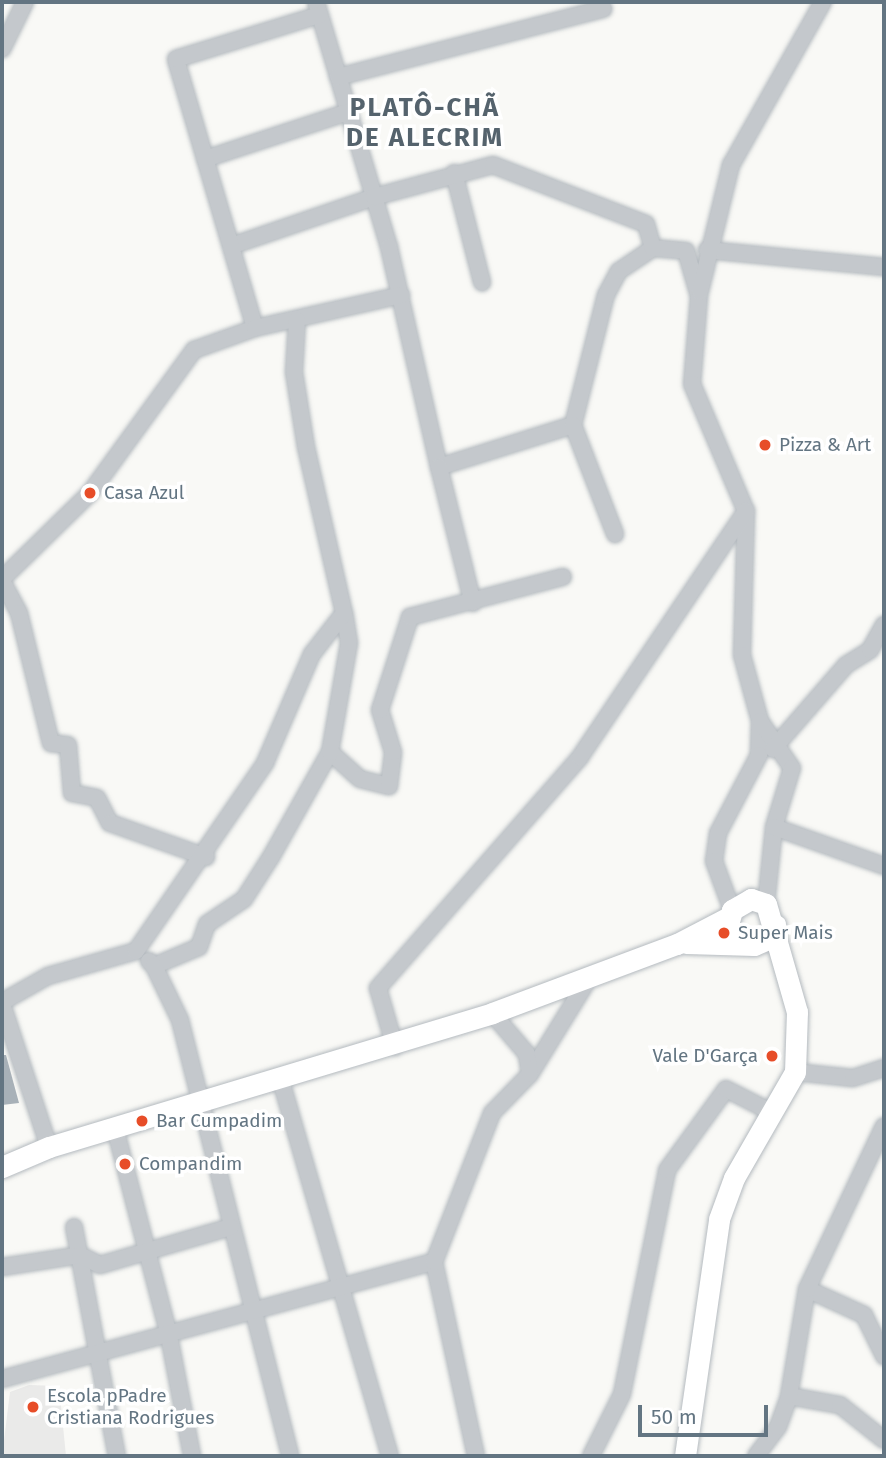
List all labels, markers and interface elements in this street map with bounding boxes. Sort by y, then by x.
district label: PLATÔ-CHÃ DE ALECRIM [347,92,503,154]
place label: Pizza & Art [779,434,871,456]
marker: Pizza & Art [757,437,773,453]
place label: Casa Azul [104,482,184,504]
marker: Casa Azul [82,485,98,501]
place label: Super Mais [738,922,833,944]
marker: Super Mais [716,925,732,941]
place label: Vale D'Garça [652,1045,758,1067]
marker: Vale D'Garça [764,1048,780,1064]
place label: Bar Cumpadim [156,1110,282,1132]
marker: Bar Cumpadim [134,1113,150,1129]
place label: Compandim [139,1153,242,1175]
marker: Compandim [117,1156,133,1172]
place label: Escola pPadre Cristiana Rodrigues [47,1385,214,1429]
scale bar [641,1392,770,1436]
marker: Escola pPadre Cristiana Rodrigues [25,1399,41,1415]
text: 50 m [651,1404,697,1430]

